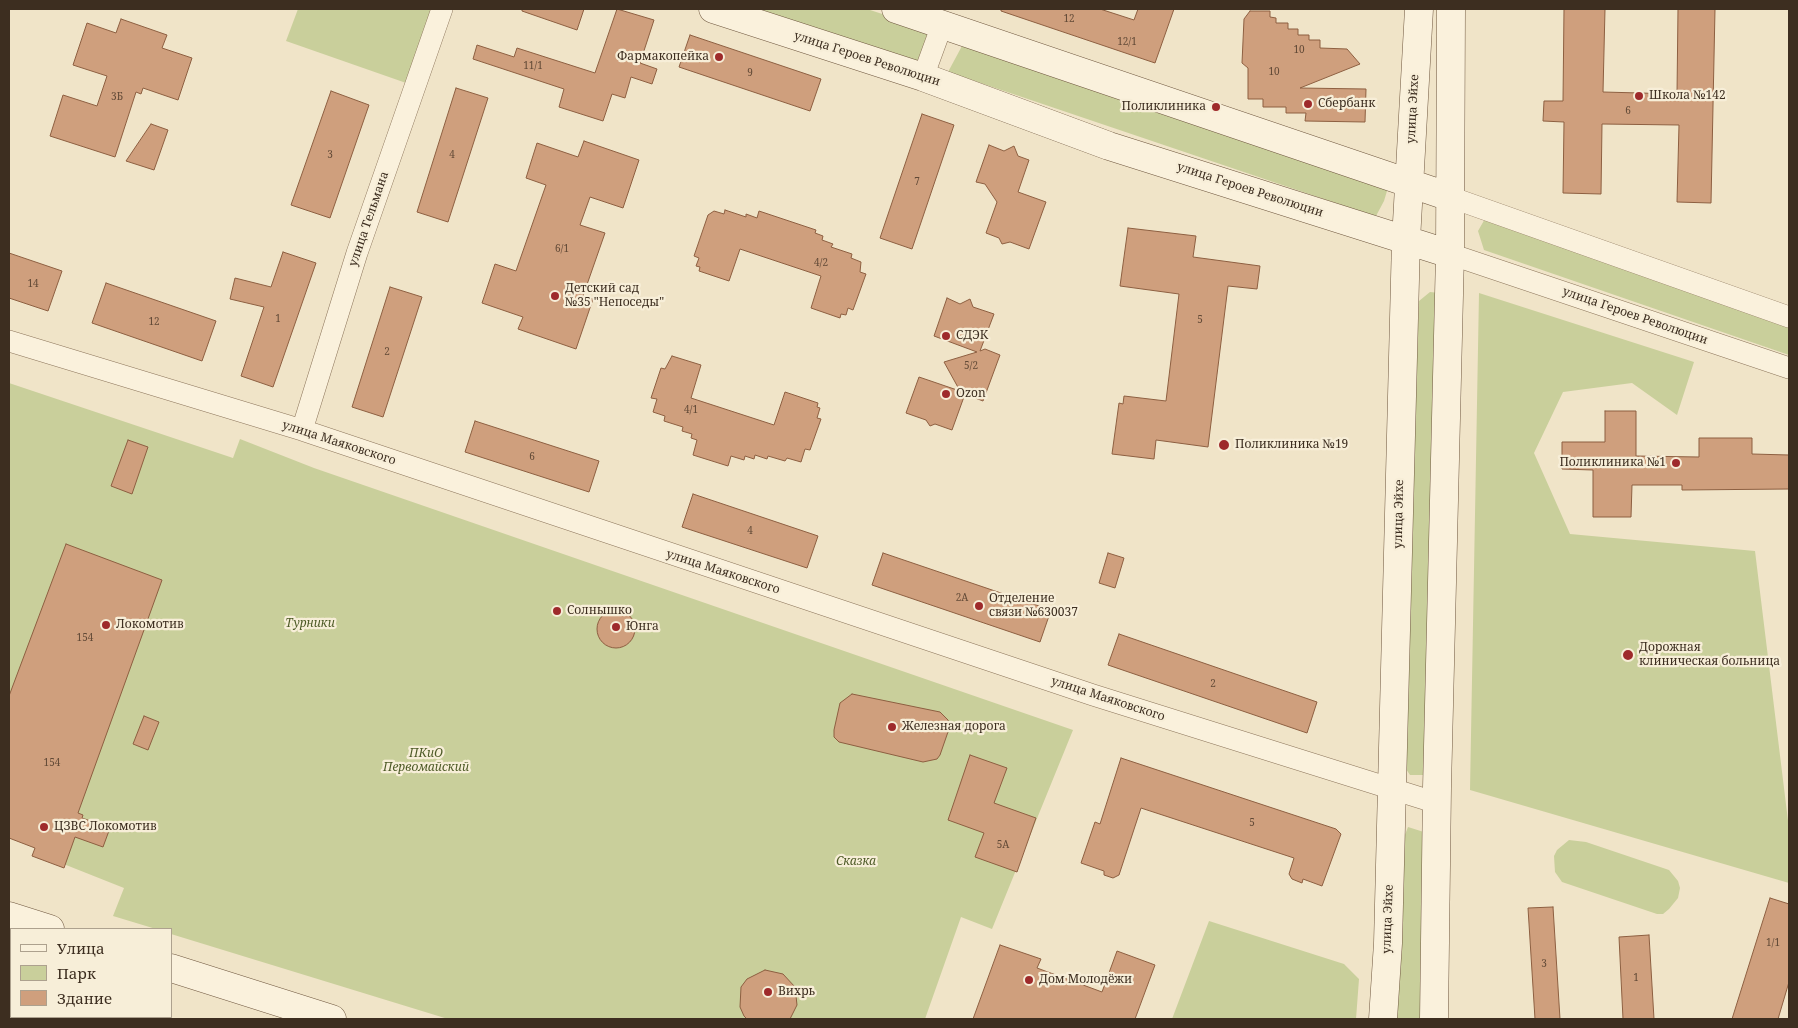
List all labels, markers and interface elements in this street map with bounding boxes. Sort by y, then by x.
house number: 12 [1063,13,1075,25]
street label: улица Героев Революции [792,29,942,89]
house number: 12/1 [1117,36,1137,48]
house number: 10 [1293,44,1305,56]
place label: Фармакопейка [617,50,709,64]
marker: Фармакопейка [713,51,725,63]
house number: 11/1 [523,60,543,72]
house number: 10 [1268,66,1280,78]
house number: 9 [747,67,753,79]
street label: улица Эйхе [1404,74,1422,144]
place label: Школа №142 [1649,89,1726,103]
marker: Школа №142 [1633,90,1645,102]
house number: 3Б [111,91,123,103]
place label: Сбербанк [1318,97,1375,111]
marker: Сбербанк [1302,98,1314,110]
place label: Поликлиника [1122,100,1206,114]
marker: Поликлиника [1210,101,1222,113]
house number: 6 [1625,105,1631,117]
house number: 3 [327,149,333,161]
house number: 4 [449,149,455,161]
street label: улица Героев Революции [1175,160,1325,220]
street label: улица Тельмана [346,170,392,268]
house number: 7 [914,176,920,188]
house number: 6/1 [555,243,569,255]
house number: 4/2 [814,257,828,269]
house number: 14 [27,278,39,290]
place label: Детский сад №35 "Непоседы" [565,282,664,310]
street label: улица Героев Революции [1560,284,1710,348]
marker: Детский сад №35 "Непоседы" [549,290,561,302]
house number: 1 [275,313,281,325]
house number: 5 [1197,314,1203,326]
house number: 12 [148,316,160,328]
place label: СДЭК [956,329,988,343]
marker: СДЭК [940,330,952,342]
house number: 2 [384,346,390,358]
house number: 5/2 [964,360,978,372]
place label: Ozon [956,387,986,401]
marker: Ozon [940,388,952,400]
house number: 4/1 [684,404,698,416]
street label: улица Маяковского [280,418,398,468]
marker: Поликлиника №19 [1217,438,1231,452]
place label: Поликлиника №19 [1235,438,1348,452]
house number: 6 [529,451,535,463]
place label: Поликлиника №1 [1559,456,1666,470]
marker: Поликлиника №1 [1670,457,1682,469]
street label: улица Эйхе [1391,479,1407,549]
house number: 4 [747,525,753,537]
street label: улица Маяковского [664,547,782,597]
house number: 2А [956,592,968,604]
place label: Отделение связи №630037 [989,592,1078,620]
marker: Отделение связи №630037 [973,600,985,612]
place label: Солнышко [567,604,632,618]
marker: Солнышко [551,605,563,617]
park label: Турники [285,617,335,631]
place label: Локомотив [116,618,184,632]
marker: Локомотив [100,619,112,631]
place label: Юнга [626,620,659,634]
marker: Юнга [610,621,622,633]
house number: 154 [77,632,93,644]
place label: Дорожная клиническая больница [1639,641,1780,669]
marker: Дорожная клиническая больница [1621,648,1635,662]
street label: улица Маяковского [1049,674,1167,724]
house number: 2 [1210,678,1216,690]
place label: Железная дорога [902,720,1006,734]
marker: Железная дорога [886,721,898,733]
park label: ПКиО Первомайский [383,747,469,775]
house number: 154 [44,757,60,769]
house number: 5 [1249,817,1255,829]
place label: ЦЗВС Локомотив [54,820,157,834]
marker: ЦЗВС Локомотив [38,821,50,833]
house number: 5А [997,839,1009,851]
park label: Сказка [836,855,876,869]
street label: улица Эйхе [1380,884,1396,954]
legend [10,928,172,1018]
house number: 1/1 [1766,937,1780,949]
text: Улица [57,938,105,958]
house number: 3 [1541,958,1547,970]
text: Парк [57,963,96,983]
house number: 1 [1633,972,1639,984]
place label: Дом Молодёжи [1039,973,1132,987]
marker: Дом Молодёжи [1023,974,1035,986]
place label: Вихрь [778,985,815,999]
marker: Вихрь [762,986,774,998]
text: Здание [57,988,112,1008]

